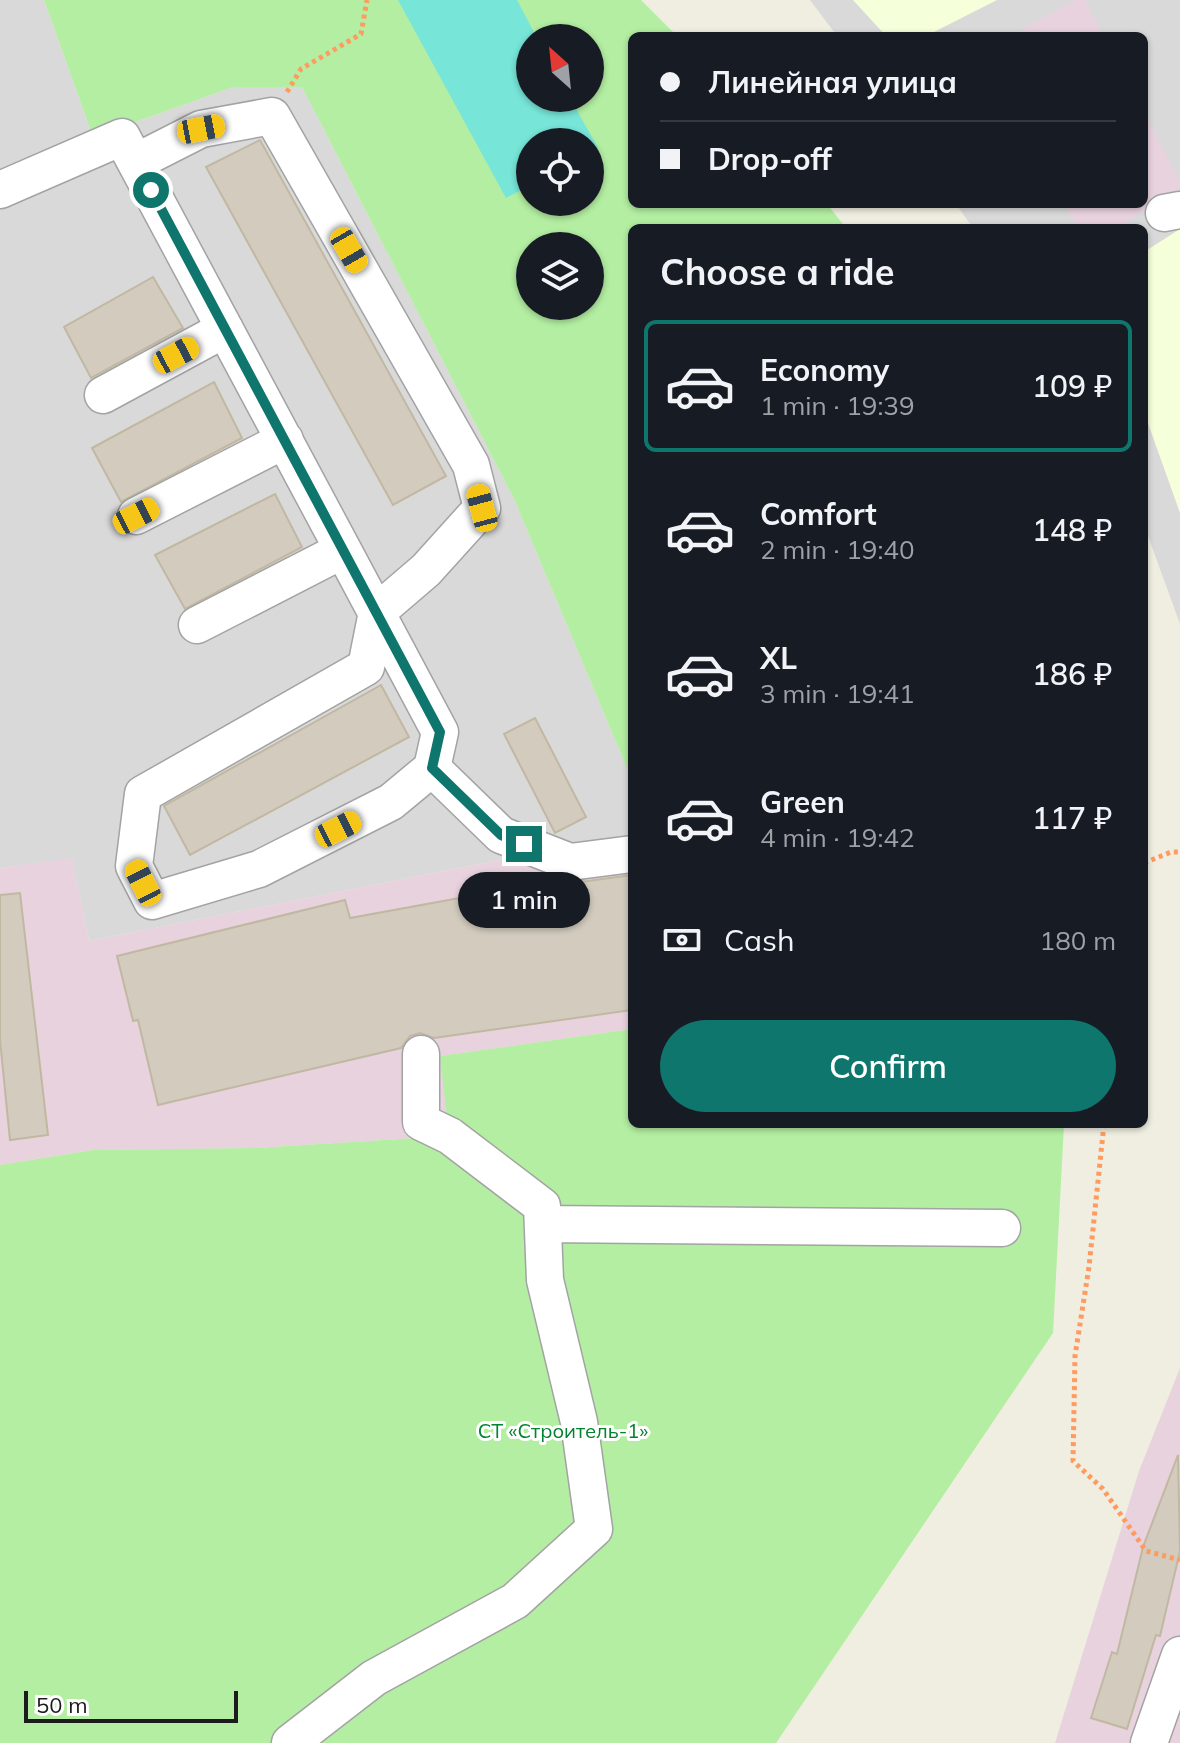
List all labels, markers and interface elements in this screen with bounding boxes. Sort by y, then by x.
north arrow [516,24,604,112]
map controls [516,24,604,320]
text: Линейная улица [708,63,957,101]
car [175,113,227,145]
button: locate [516,128,604,216]
text: Drop-off [708,140,832,178]
route start [133,172,169,208]
car [327,223,371,277]
button: layers [516,232,604,320]
text: Choose a ride [660,249,894,294]
car [149,333,203,377]
icon: car [664,350,736,422]
text: Economy [760,351,889,389]
text: 109 ₽ [1032,367,1112,405]
text: 1 min · 19:39 [760,389,915,422]
car [464,482,500,534]
car [109,494,163,538]
icon: car [664,494,736,566]
text: Comfort [760,495,877,533]
text: 148 ₽ [1032,511,1112,549]
text: 2 min · 19:40 [760,533,915,566]
icon: car [664,638,736,710]
text: XL [760,639,797,677]
text: 186 ₽ [1032,655,1112,693]
text: 3 min · 19:41 [760,677,915,710]
icon: car [664,782,736,854]
text: Green [760,783,845,821]
text: 117 ₽ [1032,799,1112,837]
car [311,807,365,851]
text: 4 min · 19:42 [760,821,915,854]
route end [506,826,542,862]
car [121,856,165,910]
callout: 1 min [458,872,590,928]
text: 1 min [490,883,558,916]
icon: cash [660,918,704,962]
text: Cash [724,921,795,959]
text: 180 m [1040,924,1116,957]
button: Confirm [660,1020,1116,1112]
park label: СТ «Строитель-1» [478,1418,648,1443]
scale bar [24,1687,238,1723]
text: 50 m [36,1691,87,1719]

